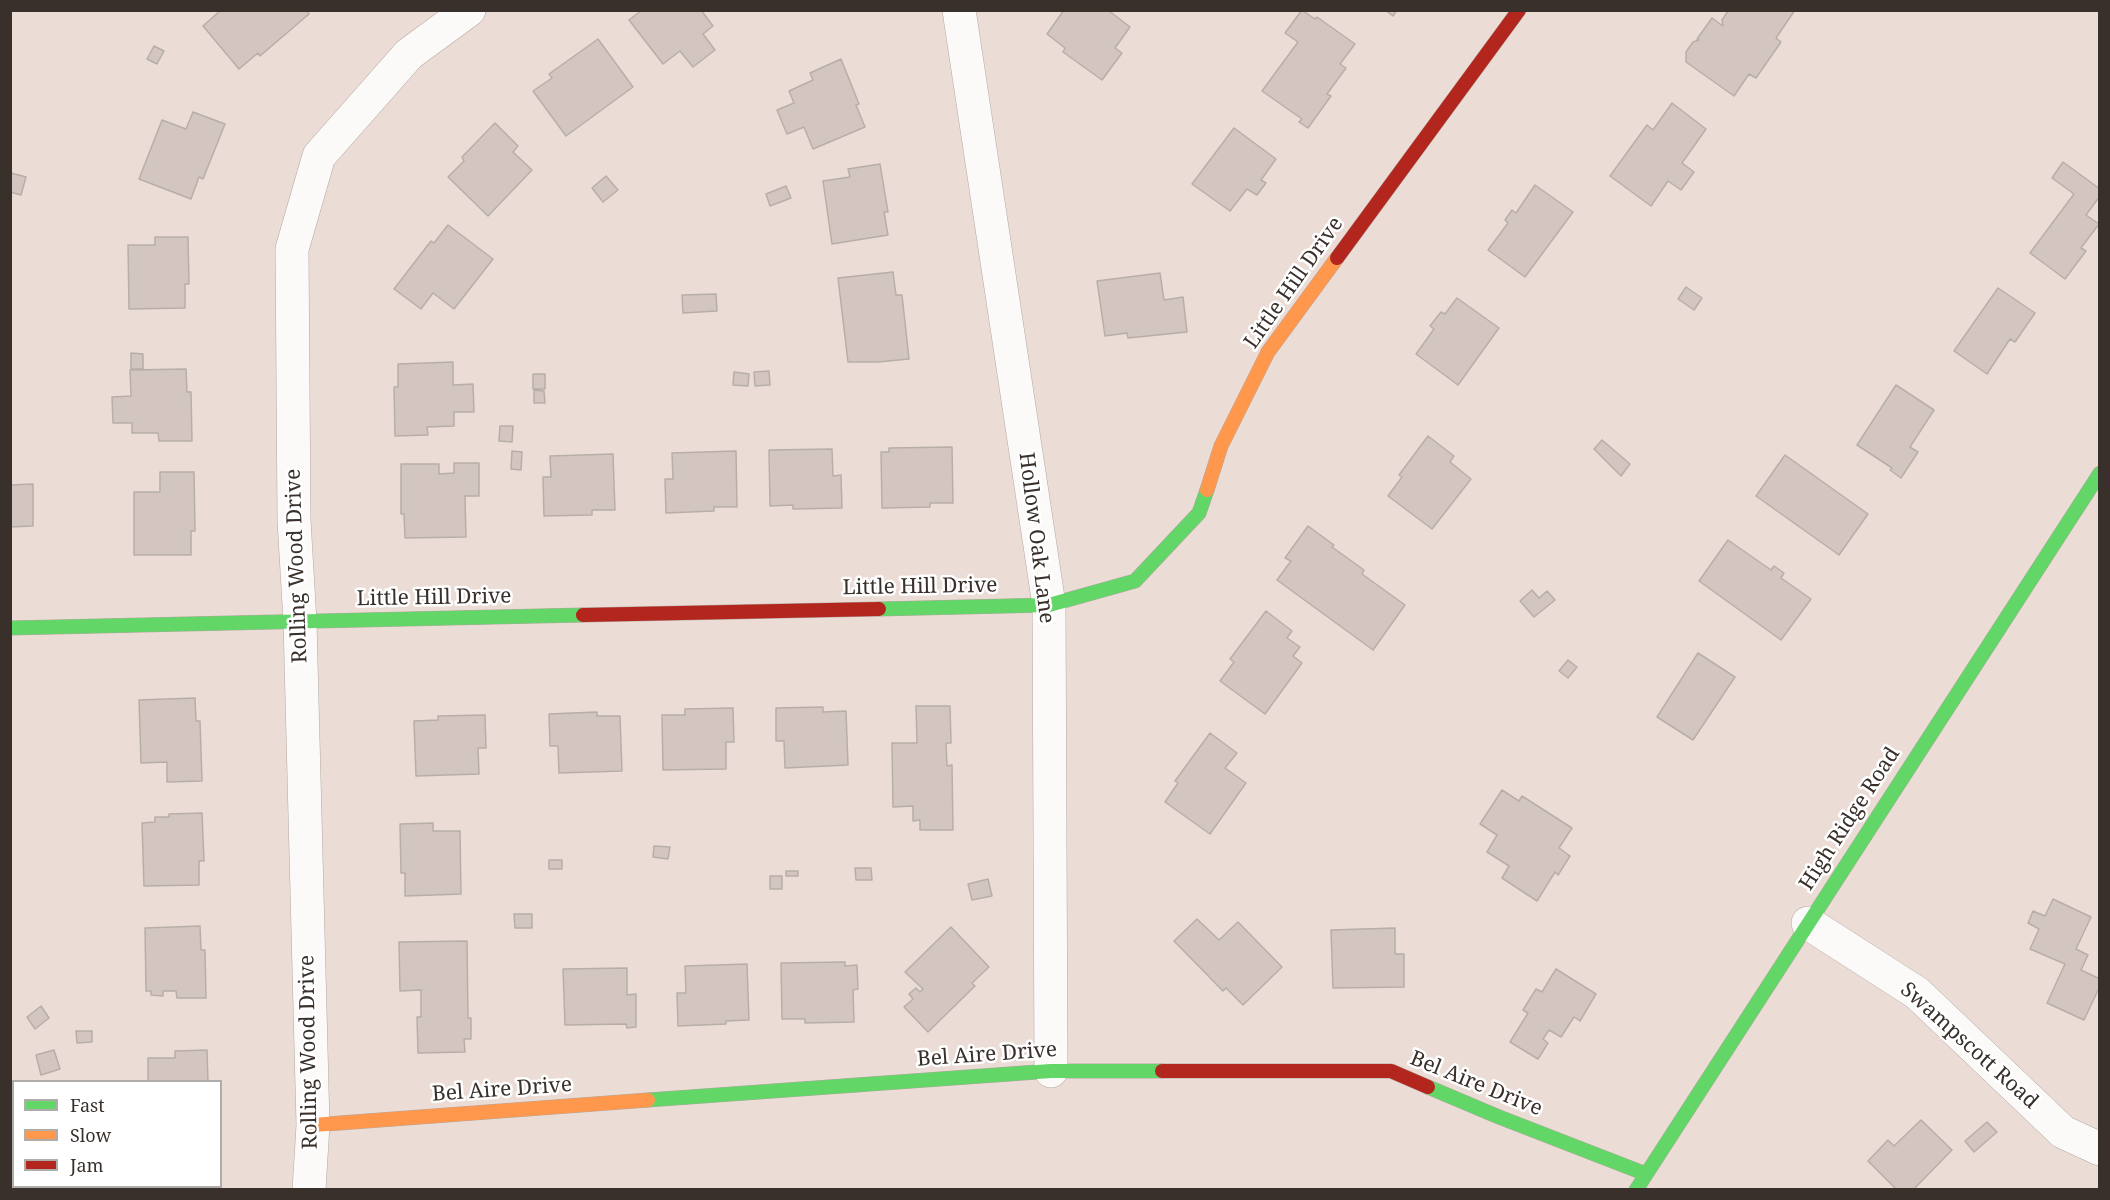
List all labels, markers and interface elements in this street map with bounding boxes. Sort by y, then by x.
street label: Little Hill Drive [1239,212,1349,354]
street label: Hollow Oak Lane [1013,451,1059,625]
street label: Rolling Wood Drive [281,468,313,664]
street label: Little Hill Drive [842,573,998,601]
street label: Little Hill Drive [356,584,512,612]
street label: High Ridge Road [1794,743,1906,895]
street label: Rolling Wood Drive [295,955,323,1149]
street label: Swampscott Road [1895,978,2043,1114]
street label: Bel Aire Drive [916,1038,1058,1072]
street label: Bel Aire Drive [1406,1046,1546,1122]
street label: Bel Aire Drive [431,1073,573,1107]
legend [12,1080,222,1188]
text: Fast [70,1093,105,1117]
text: Slow [70,1123,111,1147]
text: Jam [70,1153,104,1177]

